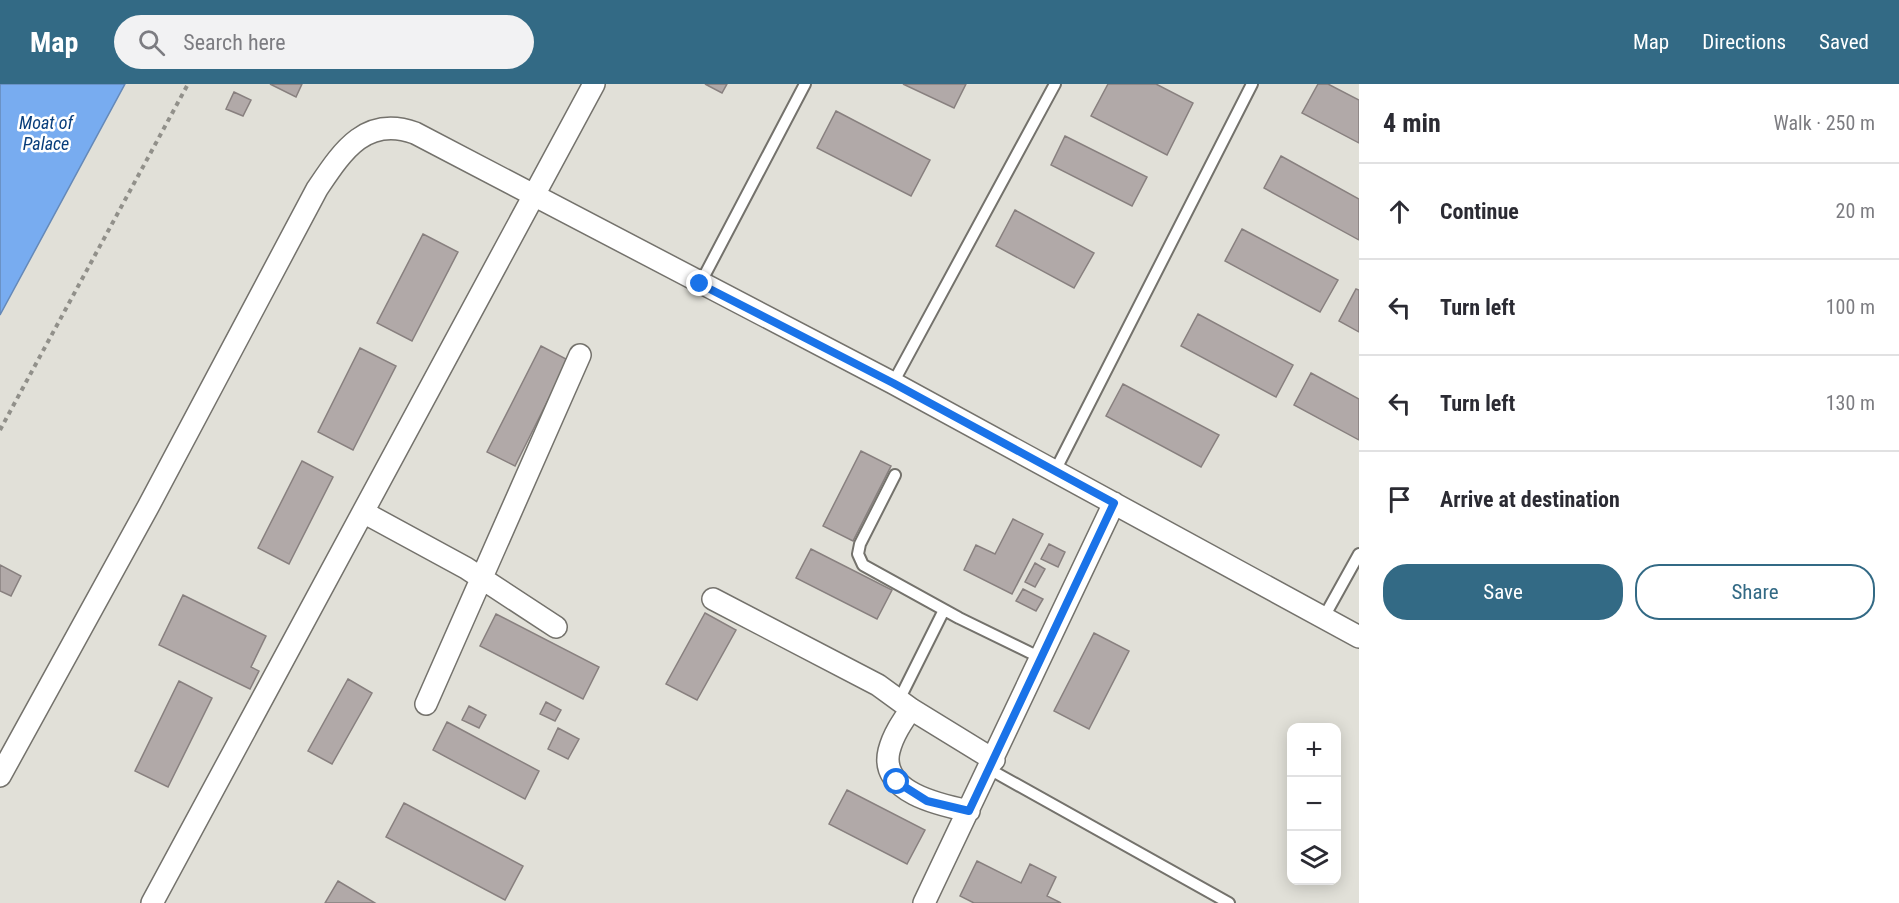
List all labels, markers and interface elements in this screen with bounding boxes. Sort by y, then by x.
search box [114,15,534,69]
text: Map [30,26,78,59]
icon: search [135,26,168,59]
text: Search here [183,30,286,55]
text: Map [1633,30,1669,54]
text: Directions [1702,30,1786,54]
text: Saved [1819,30,1869,54]
text: 4 min [1383,108,1441,138]
text: Walk · 250 m [1774,111,1875,135]
water label: Moat of Palace [19,112,74,154]
icon: ahead [1383,195,1416,228]
text: Continue [1440,199,1519,224]
text: 20 m [1836,199,1875,223]
route end [686,270,712,296]
icon: left [1383,291,1416,324]
text: Turn left [1440,295,1515,320]
text: 100 m [1826,295,1875,319]
icon: left [1383,387,1416,420]
text: Turn left [1440,391,1515,416]
text: 130 m [1826,391,1875,415]
icon: arrive [1383,483,1416,516]
text: Arrive at destination [1440,487,1620,512]
button: Save [1383,564,1623,620]
button: Share [1635,564,1875,620]
map controls [1287,723,1341,885]
button: + [1287,723,1341,777]
route start [883,768,909,794]
button: − [1287,777,1341,831]
button: layers [1287,831,1341,885]

